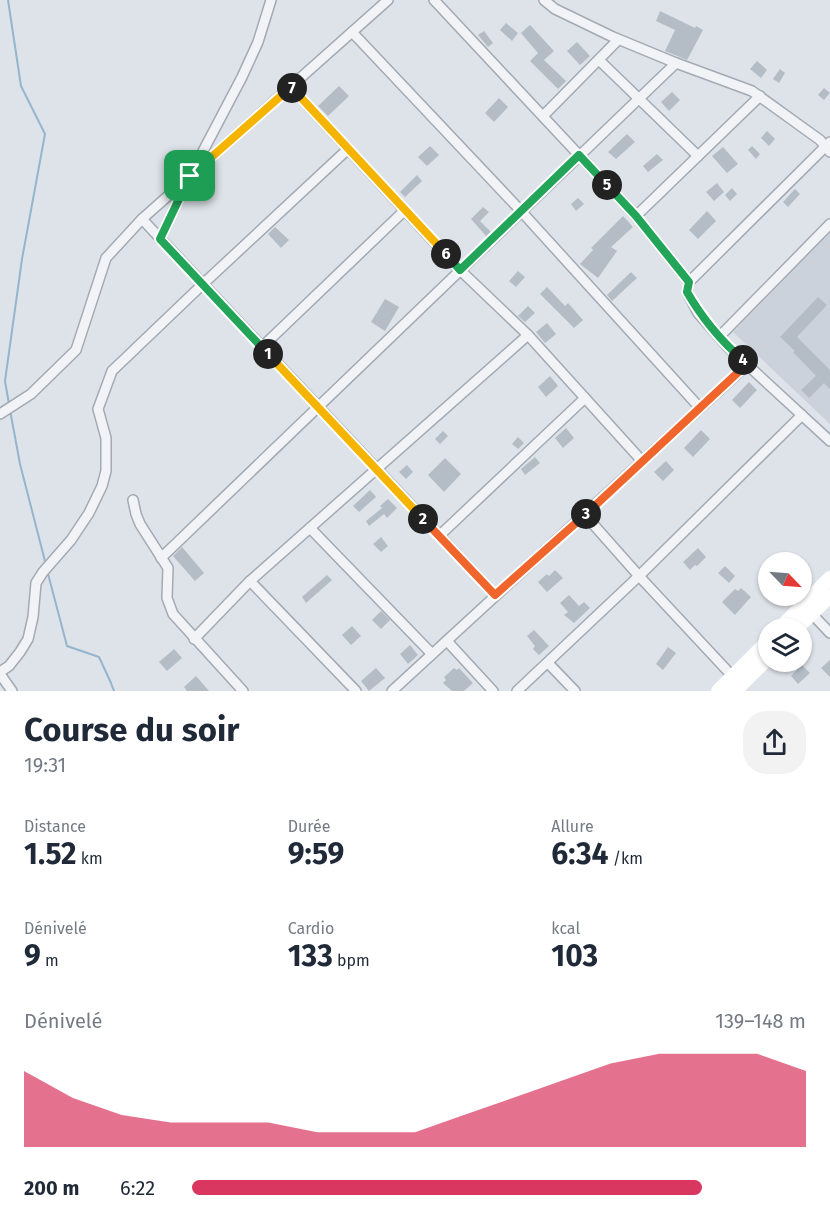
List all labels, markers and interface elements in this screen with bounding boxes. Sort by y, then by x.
pin: 7 [277,73,307,103]
text: 7 [288,78,296,97]
pin [164,150,215,201]
icon: arrive [173,159,206,192]
pin: 5 [592,170,622,200]
text: 5 [603,175,611,194]
pin: 6 [431,239,461,269]
text: 6 [441,244,451,263]
pin: 1 [253,339,283,369]
text: 1 [264,344,272,363]
pin: 4 [728,345,758,375]
text: 4 [738,350,748,369]
pin: 3 [571,499,601,529]
pin: 2 [408,504,438,534]
text: 3 [582,504,590,523]
text: 2 [419,509,427,528]
north arrow [758,552,812,606]
map controls [758,552,812,672]
button: layers [758,618,812,672]
text: Course du soir [24,710,240,750]
button: share [743,711,806,774]
text: 19:31 [24,753,66,777]
text: Distance [24,817,86,836]
text: Durée [288,817,330,836]
text: Allure [551,817,594,836]
text: 1.52 [24,836,77,872]
text: 9:59 [288,836,344,872]
text: 6:34 [551,836,608,872]
text: km [77,849,103,868]
text: /km [608,849,643,868]
text: Dénivelé [24,919,87,938]
text: Cardio [288,919,334,938]
text: kcal [551,919,580,938]
text: 9 [24,938,41,974]
text: 133 [288,938,333,974]
text: 103 [551,938,598,974]
text: m [41,951,59,970]
text: bpm [333,951,370,970]
text: Dénivelé [24,1009,102,1033]
text: 139–148 m [715,1009,806,1033]
text: 200 m [24,1176,79,1200]
text: 6:22 [120,1176,155,1200]

